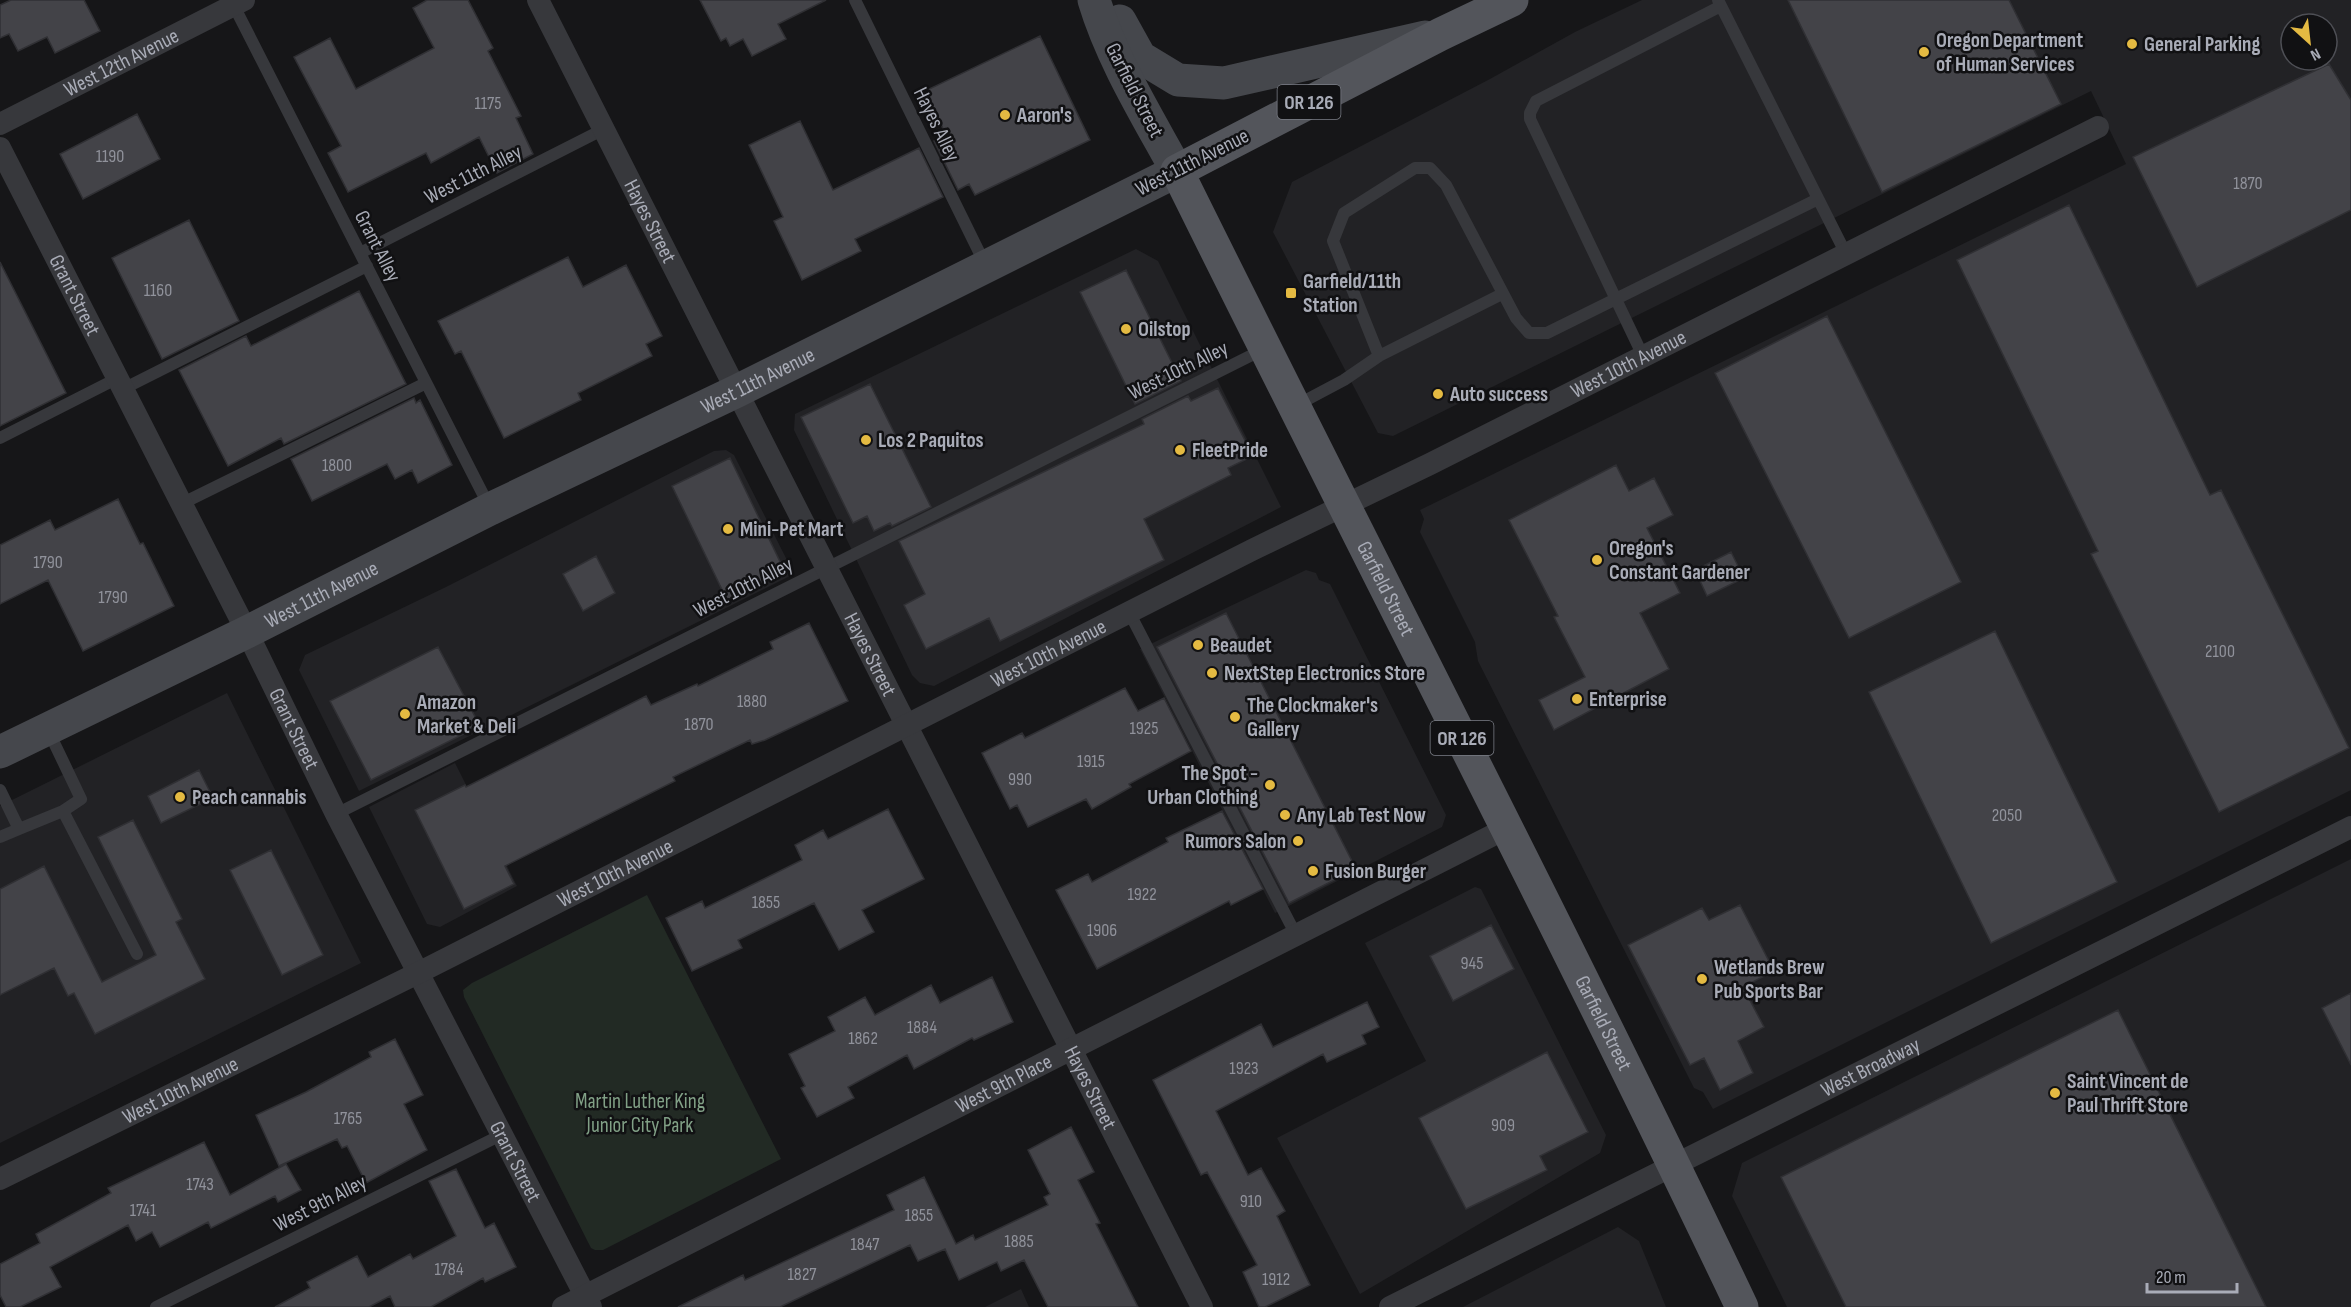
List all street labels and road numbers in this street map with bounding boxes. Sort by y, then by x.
street label: West 12th Avenue [60,23,183,102]
street label: Garfield Street [1100,39,1169,142]
street label: Hayes Alley [908,83,965,165]
road number: OR 126 [1278,85,1340,119]
street label: West 11th Avenue [1131,123,1253,202]
street label: West 11th Alley [420,139,526,210]
street label: Hayes Street [618,175,681,267]
street label: Grant Alley [349,206,406,286]
street label: Grant Street [44,251,106,340]
street label: West 10th Avenue [1567,325,1690,404]
street label: West 10th Alley [1124,336,1232,405]
street label: West 11th Avenue [697,342,819,419]
street label: Garfield Street [1351,537,1420,640]
street label: West 10th Alley [689,552,797,623]
street label: West 11th Avenue [261,556,383,634]
street label: Hayes Street [838,609,902,701]
street label: West 10th Avenue [987,614,1111,693]
street label: Grant Street [263,684,324,774]
road number: OR 126 [1430,721,1494,755]
street label: West 10th Avenue [553,834,677,913]
street label: Garfield Street [1569,971,1637,1075]
street label: West Broadway [1817,1032,1924,1103]
street label: Hayes Street [1059,1042,1122,1134]
street label: West 9th Place [951,1049,1056,1119]
street label: West 10th Avenue [118,1052,243,1130]
street label: Grant Street [484,1117,546,1206]
street label: West 9th Alley [270,1169,371,1237]

